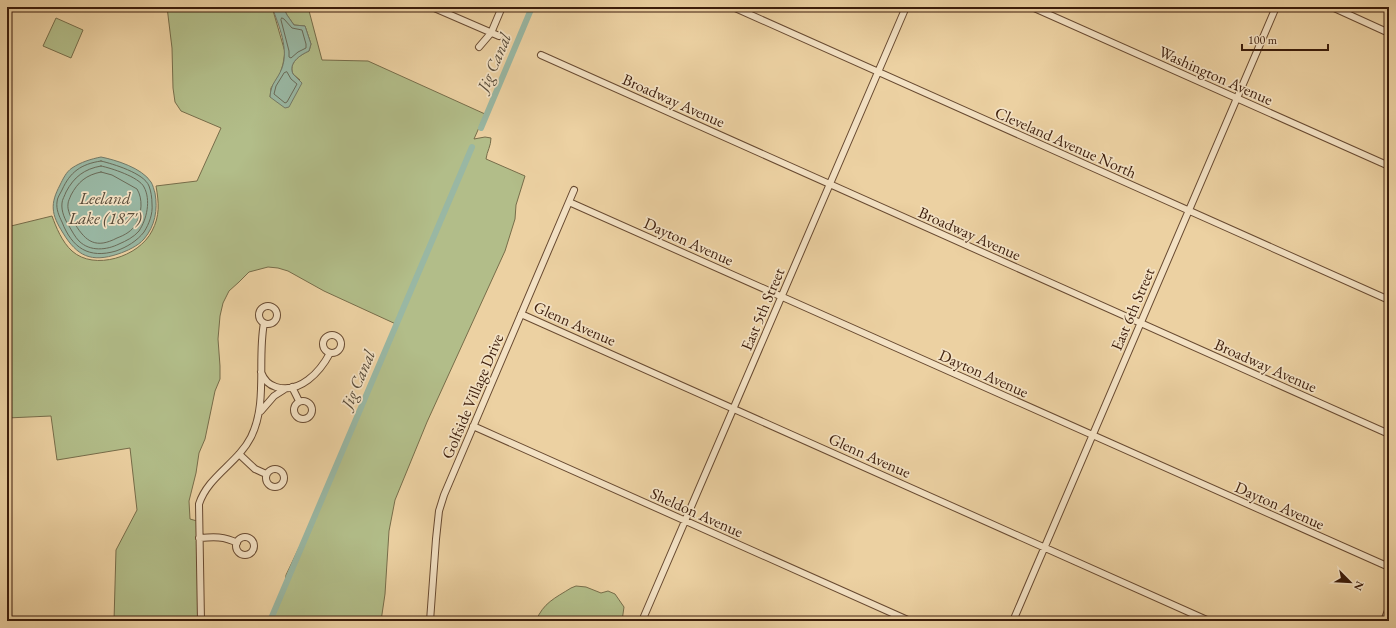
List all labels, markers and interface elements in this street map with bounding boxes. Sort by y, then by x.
scale bar [1242,26,1328,52]
water label: Jig Canal [470,29,516,98]
text: 100 m [1248,32,1278,48]
street label: Washington Avenue [1155,41,1276,110]
street label: Broadway Avenue [619,69,728,132]
street label: Cleveland Avenue North [992,102,1140,183]
water label: Leeland Lake (187') [67,187,142,229]
street label: Broadway Avenue [915,202,1024,265]
street label: Dayton Avenue [641,212,737,271]
street label: East 5th Street [736,265,789,354]
street label: East 6th Street [1106,265,1159,354]
street label: Glenn Avenue [530,296,619,351]
street label: Golfside Village Drive [437,330,508,462]
street label: Broadway Avenue [1211,334,1320,397]
street label: Dayton Avenue [936,344,1032,403]
water label: Jig Canal [334,346,380,415]
street label: Glenn Avenue [825,428,914,483]
street label: Dayton Avenue [1232,476,1328,535]
street label: Sheldon Avenue [647,483,746,542]
north arrow [1330,562,1370,602]
text: N [1351,579,1367,593]

